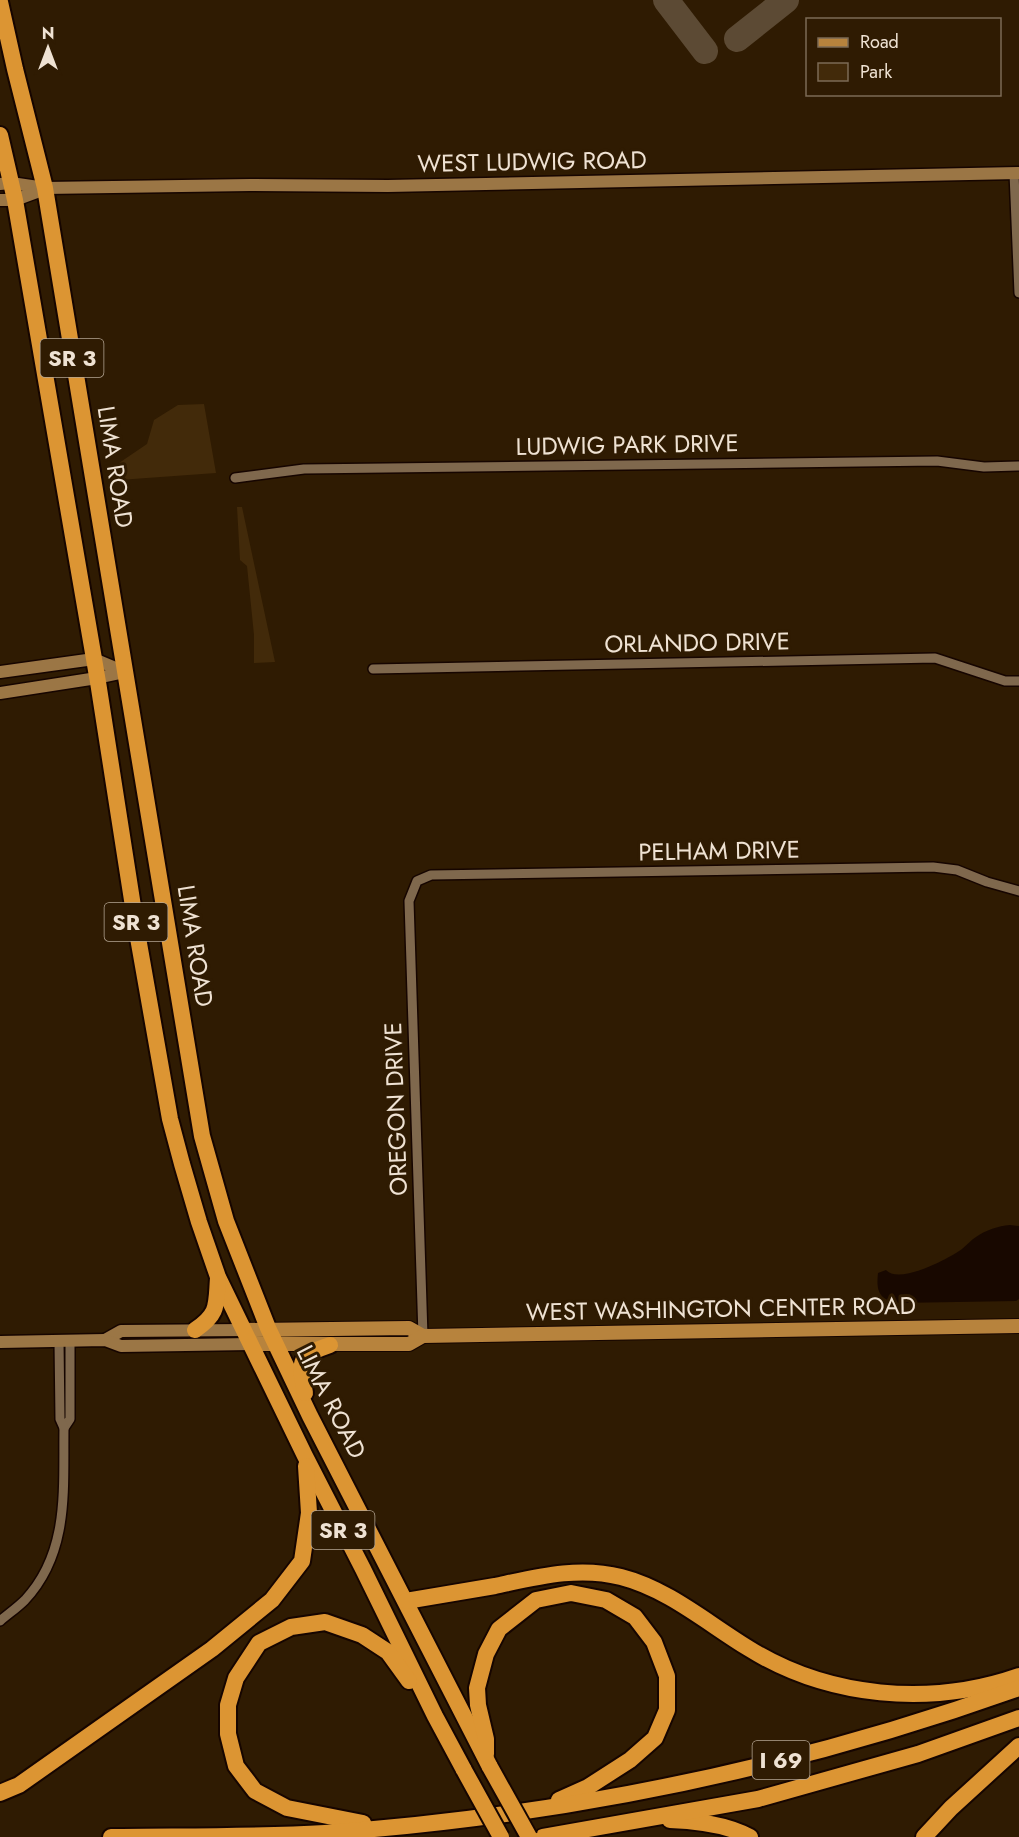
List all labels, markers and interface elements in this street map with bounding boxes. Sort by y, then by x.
north arrow [18,18,78,78]
legend [806,18,1001,96]
text: N [42,22,54,45]
text: Road [860,29,899,55]
text: Park [860,59,892,85]
street label: WEST LUDWIG ROAD [417,142,647,181]
road number: SR 3 [40,339,104,377]
street label: LIMA ROAD [89,403,142,530]
street label: LUDWIG PARK DRIVE [515,425,739,464]
street label: ORLANDO DRIVE [604,623,790,662]
street label: PELHAM DRIVE [638,832,800,869]
street label: LIMA ROAD [169,882,222,1009]
road number: SR 3 [104,903,168,941]
street label: OREGON DRIVE [375,1022,416,1196]
street label: WEST WASHINGTON CENTER ROAD [526,1288,916,1329]
street label: LIMA ROAD [288,1339,375,1465]
road number: SR 3 [312,1511,374,1549]
road number: I 69 [752,1741,810,1779]

